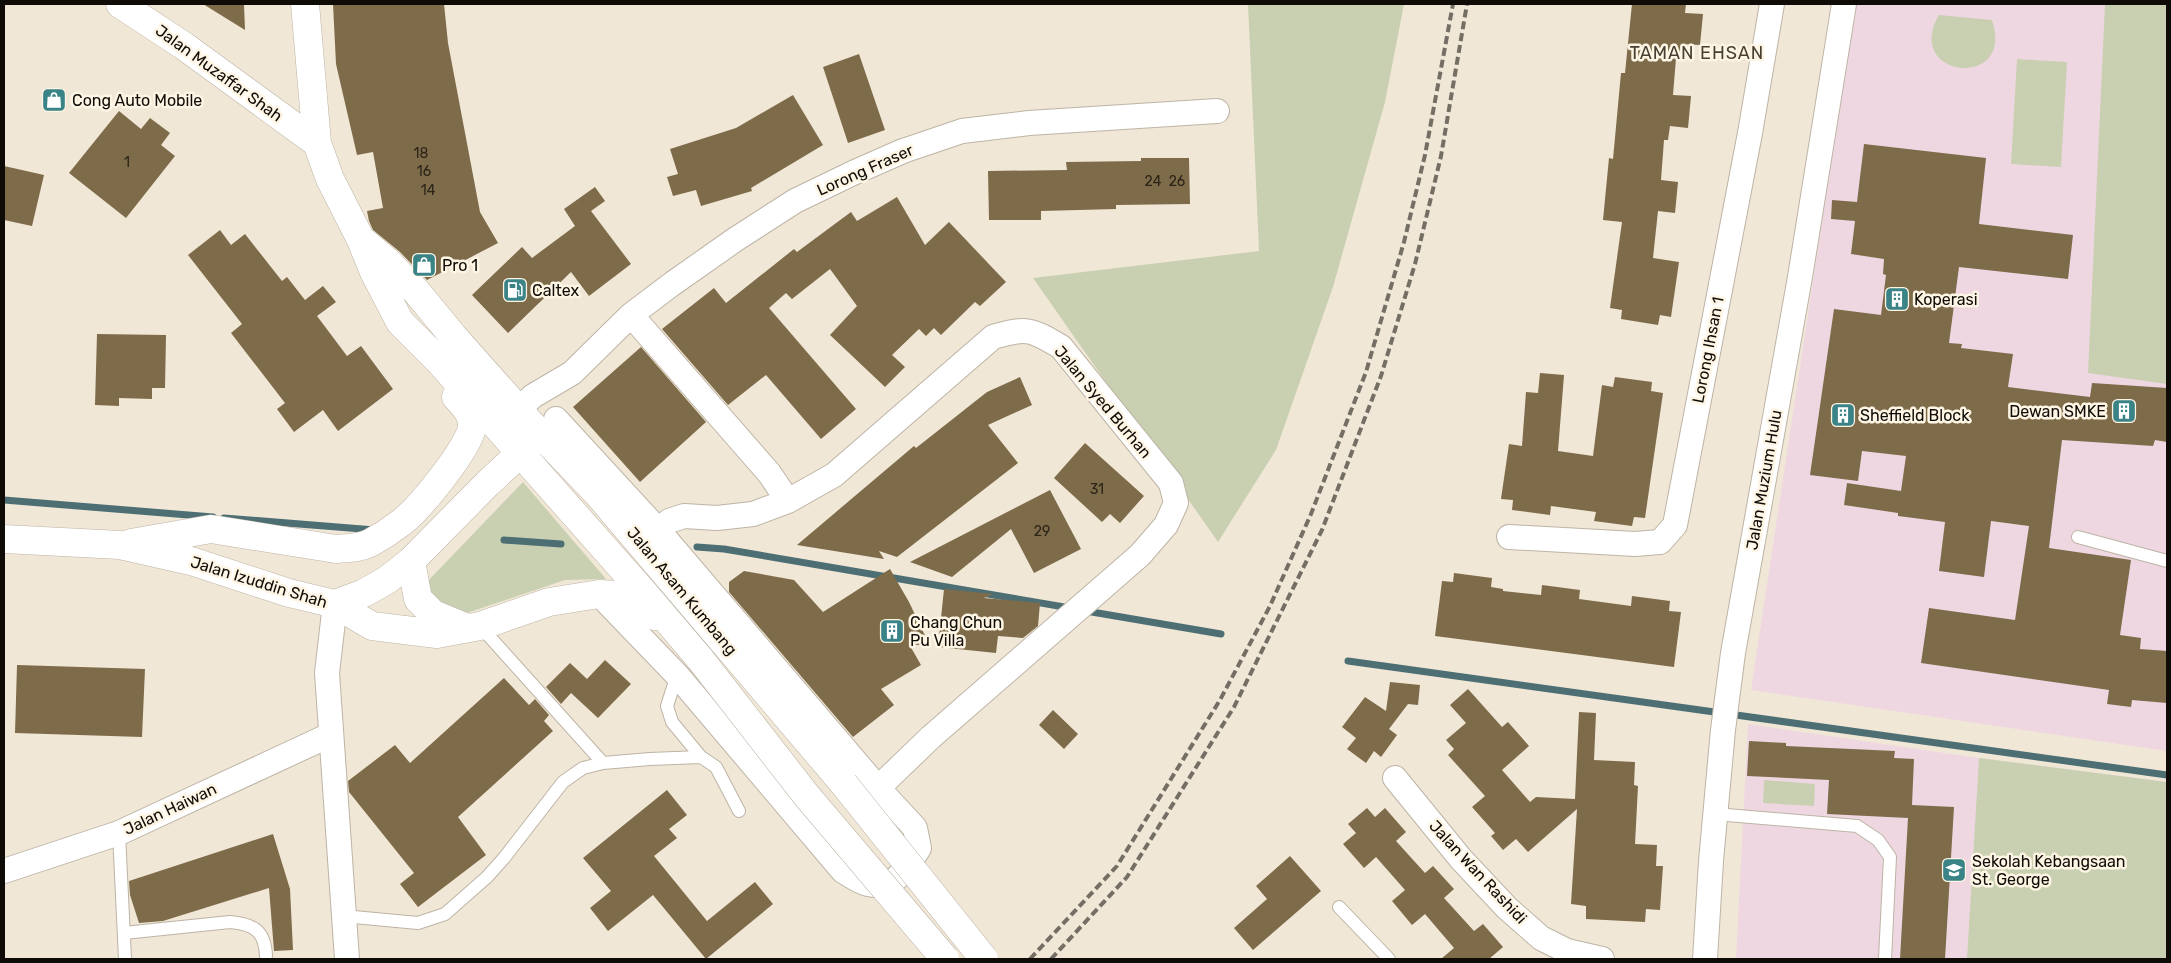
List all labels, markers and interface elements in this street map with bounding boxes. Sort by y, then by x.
street label: Jalan Muzaffar Shah [152,21,286,125]
district label: TAMAN EHSAN [1630,42,1764,64]
shop icon: Cong Auto Mobile [41,87,67,113]
place label: Cong Auto Mobile [72,91,202,110]
street label: Lorong Fraser [814,140,916,200]
house number: 18 [414,145,429,162]
house number: 1 [124,154,130,171]
house number: 16 [417,163,431,180]
house number: 24 [1145,173,1162,190]
house number: 26 [1169,173,1185,190]
house number: 14 [421,182,436,199]
shop icon: Pro 1 [411,252,437,278]
place label: Pro 1 [442,256,478,275]
fuel station icon: Caltex [502,277,528,303]
place label: Caltex [532,281,579,300]
building icon: Koperasi [1884,286,1910,312]
place label: Koperasi [1914,290,1978,309]
street label: Lorong Ihsan 1 [1688,295,1728,405]
street label: Jalan Syed Burhan [1050,342,1156,462]
building icon: Dewan SMKE [2111,398,2137,424]
building icon: Sheffield Block [1830,402,1856,428]
place label: Dewan SMKE [2009,402,2106,421]
place label: Sheffield Block [1860,406,1970,425]
street label: Jalan Muzium Hulu [1742,408,1786,552]
house number: 31 [1090,481,1104,498]
street label: Jalan Asam Kumbang [623,523,741,659]
house number: 29 [1034,523,1050,540]
street label: Jalan Izuddin Shah [188,552,330,612]
place label: Chang Chun Pu Villa [910,613,1002,650]
building icon: Chang Chun Pu Villa [879,618,905,644]
street label: Jalan Haiwan [120,779,220,839]
street label: Jalan Wan Rashidi [1425,816,1531,928]
place label: Sekolah Kebangsaan St. George [1972,852,2126,889]
school or university icon: Sekolah Kebangsaan St. George [1941,857,1967,883]

